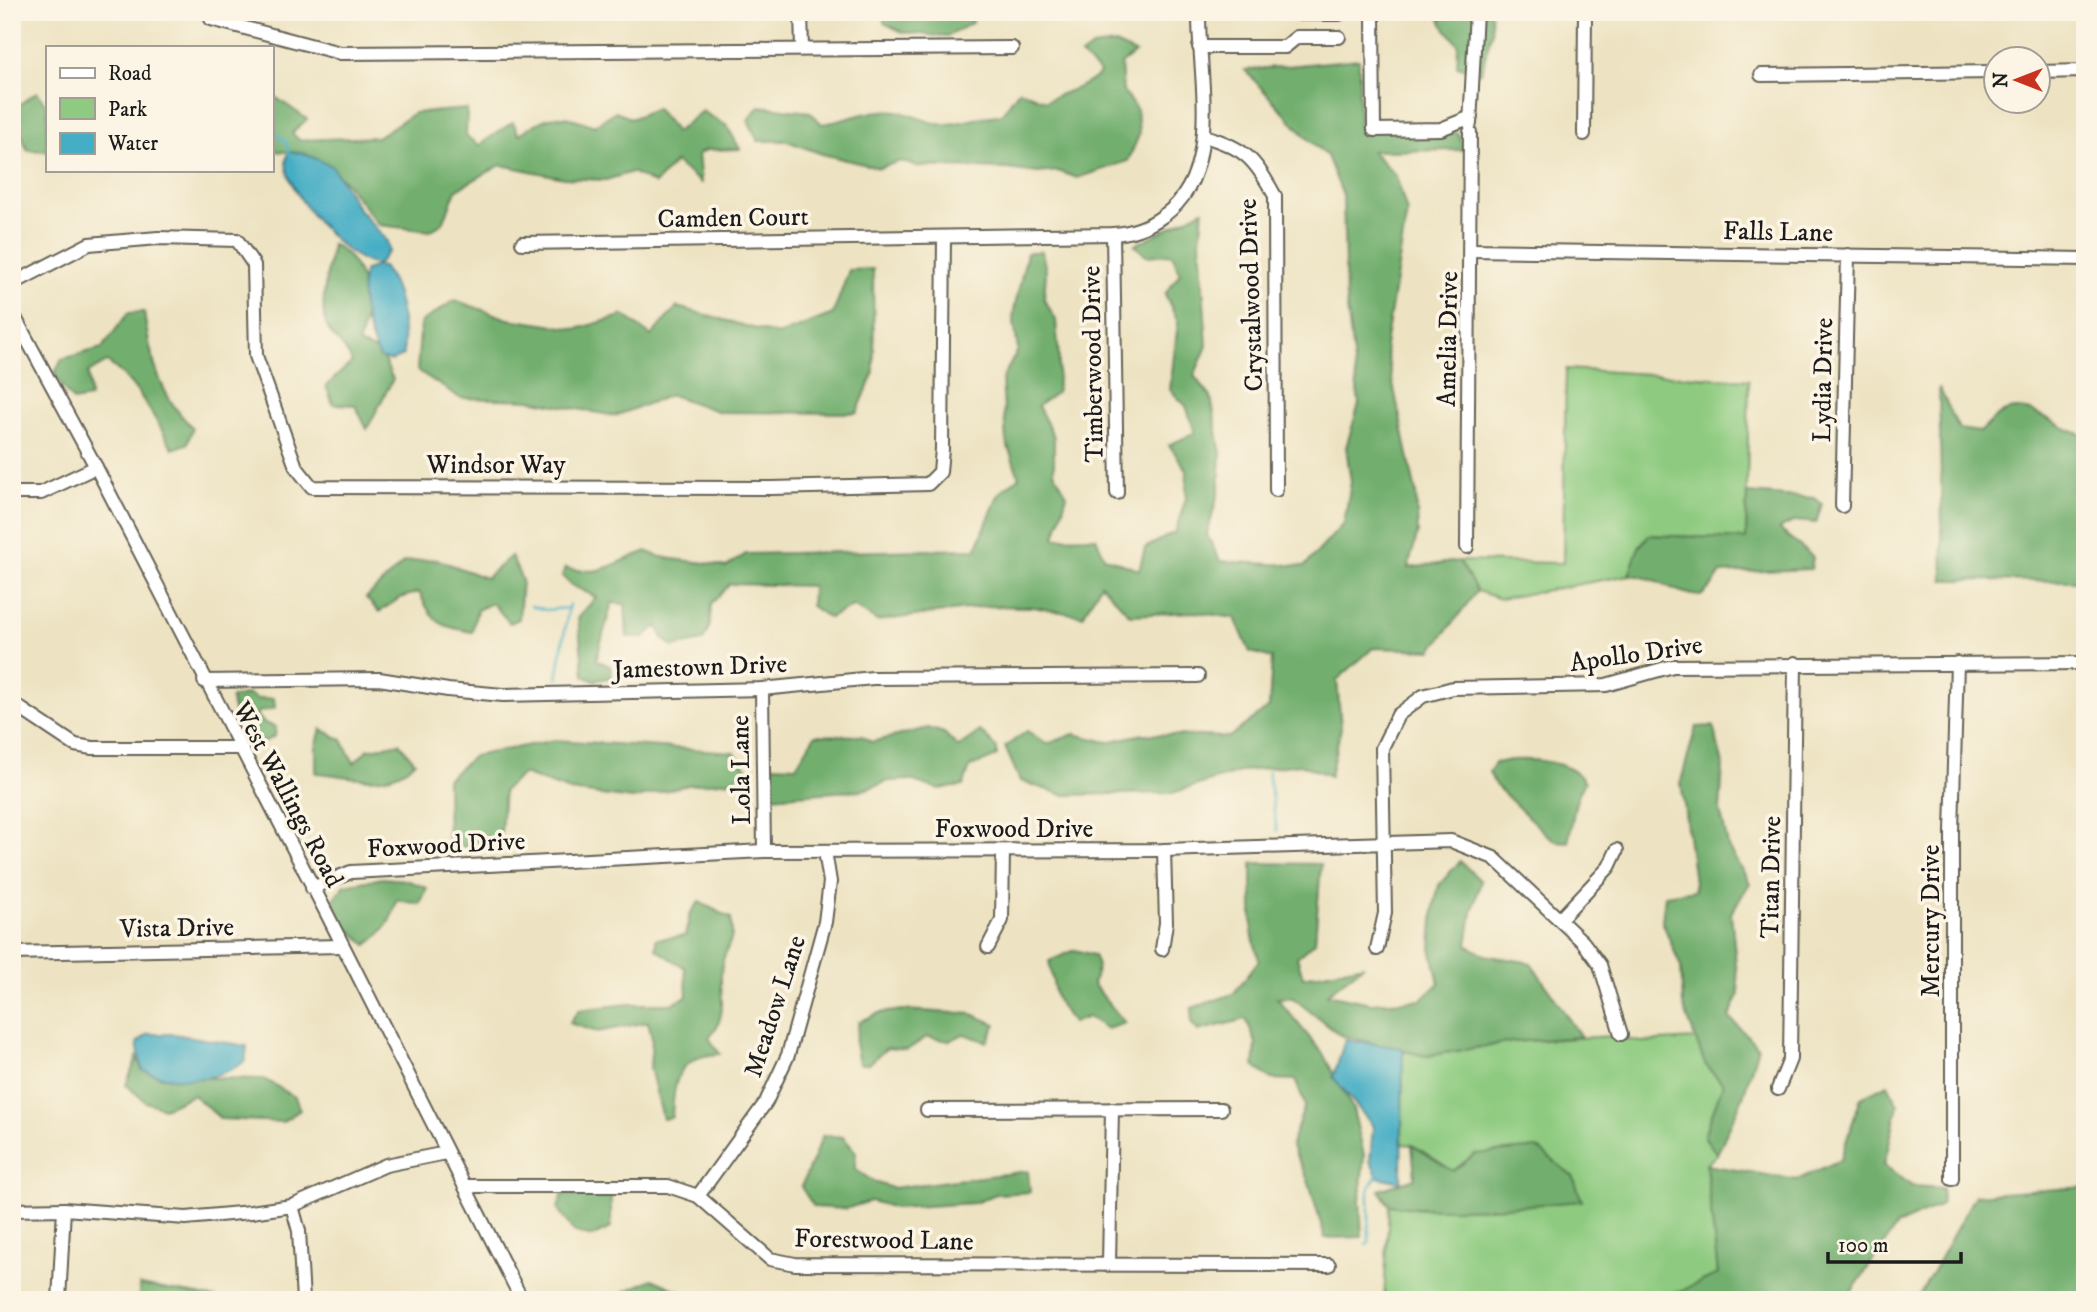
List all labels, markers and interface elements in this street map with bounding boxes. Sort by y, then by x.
legend [46,46,273,172]
north arrow [1982,46,2052,116]
text: Road [108,61,152,87]
text: N [1990,72,2013,88]
text: Park [108,97,148,123]
text: Water [107,131,158,157]
street label: Crystalwood Drive [1232,198,1271,392]
street label: Camden Court [657,201,809,236]
street label: Falls Lane [1723,215,1833,250]
street label: Timberwood Drive [1075,265,1112,463]
street label: Amelia Drive [1431,271,1466,407]
street label: Lydia Drive [1806,317,1841,443]
street label: Windsor Way [426,449,566,482]
street label: Apollo Drive [1568,629,1705,680]
street label: Jamestown Drive [610,648,788,687]
street label: West Wallings Road [224,695,351,893]
street label: Lola Lane [724,715,759,825]
street label: Foxwood Drive [935,813,1093,846]
street label: Titan Drive [1754,815,1789,939]
street label: Foxwood Drive [366,825,526,866]
street label: Mercury Drive [1915,845,1948,997]
street label: Vista Drive [118,911,235,946]
street label: Meadow Lane [737,931,814,1081]
scale bar [1828,1221,1960,1265]
street label: Forestwood Lane [794,1222,974,1259]
text: 100 m [1838,1233,1889,1259]

